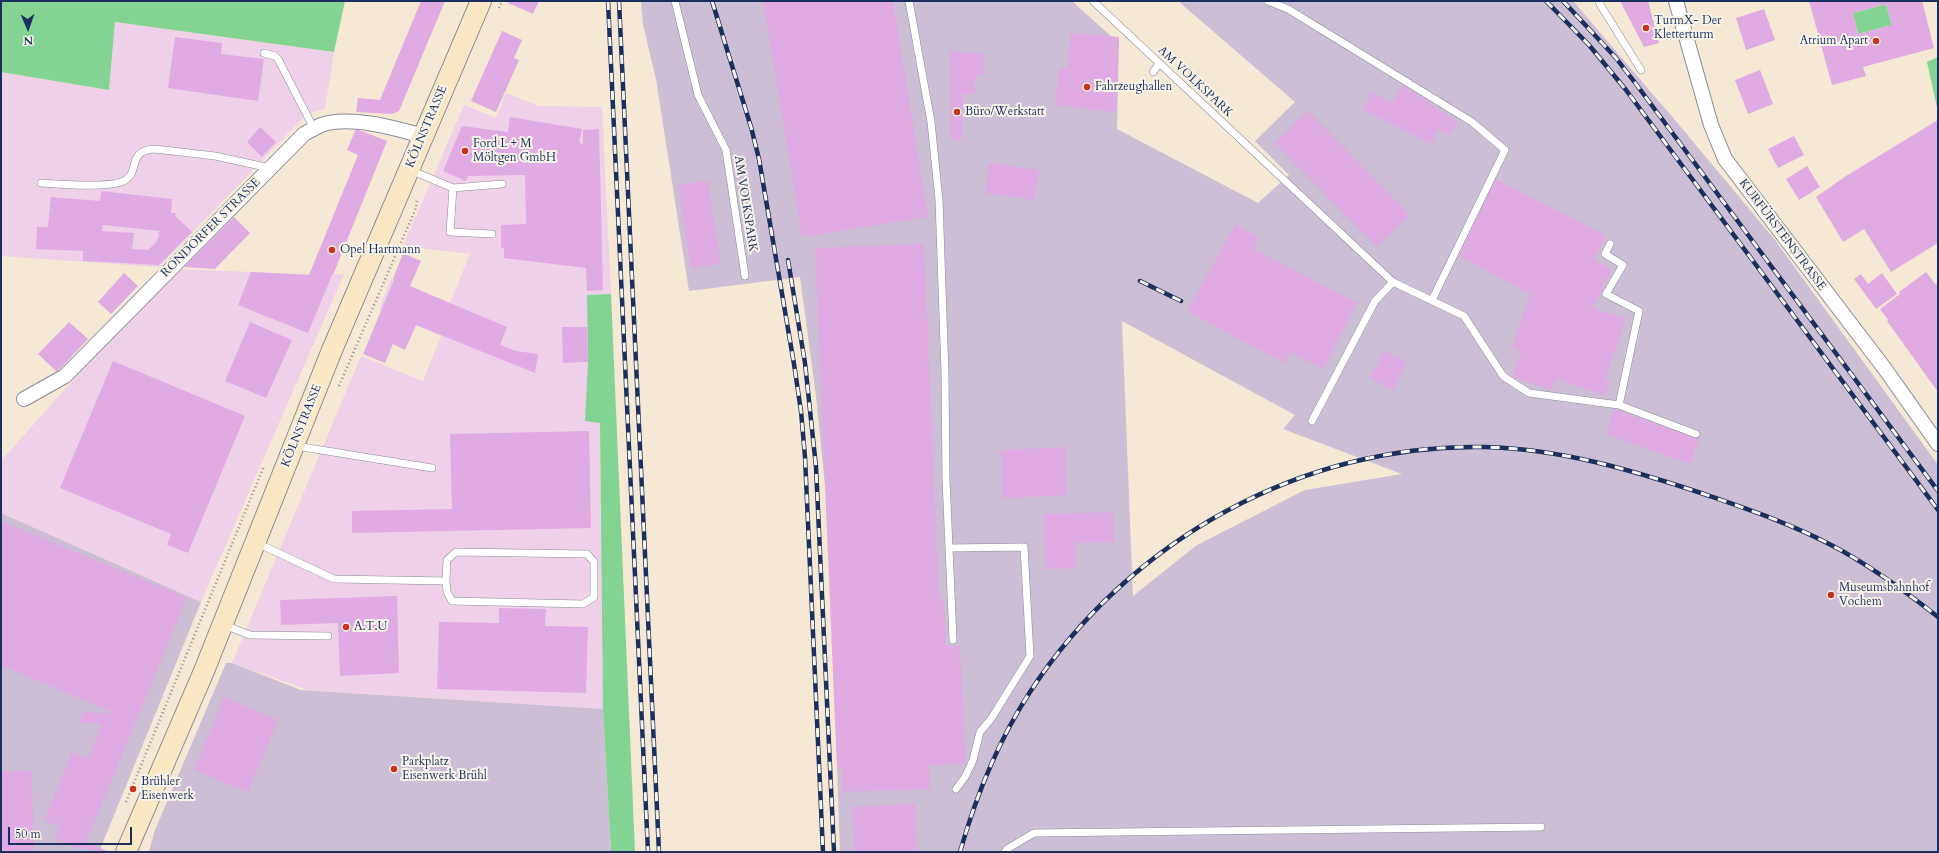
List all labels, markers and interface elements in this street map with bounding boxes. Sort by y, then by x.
north arrow [8,8,48,48]
place label: TurmX- Der Kletterturm [1654,14,1722,42]
marker: TurmX- Der Kletterturm [1641,23,1651,33]
text: N [23,33,33,48]
place label: Atrium Apart [1800,34,1868,48]
marker: Atrium Apart [1871,36,1881,46]
street label: AM VOLKSPARK [1154,44,1236,120]
place label: Fahrzeughallen [1095,80,1172,94]
marker: Fahrzeughallen [1082,82,1092,92]
street label: KÖLNSTRASSE [403,84,451,170]
place label: Büro/Werkstatt [965,105,1045,119]
marker: Büro/Werkstatt [952,107,962,117]
place label: Ford L + M Möltgen GmbH [473,137,556,165]
marker: Ford L + M Möltgen GmbH [460,146,470,156]
street label: AM VOLKSPARK [730,155,760,253]
street label: RONDORFER STRASSE [158,175,264,281]
street label: KURFÜRSTENSTRASSE [1735,177,1829,293]
place label: Opel Hartmann [340,243,421,257]
marker: Opel Hartmann [327,245,337,255]
street label: KÖLNSTRASSE [279,383,325,469]
place label: Museumsbahnhof Vochem [1839,581,1929,609]
marker: Museumsbahnhof Vochem [1826,590,1836,600]
place label: A.T.U [354,620,387,634]
marker: A.T.U [341,622,351,632]
place label: Parkplatz Eisenwerk Brühl [402,755,487,783]
marker: Parkplatz Eisenwerk Brühl [389,764,399,774]
place label: Brühler Eisenwerk [141,775,194,803]
marker: Brühler Eisenwerk [128,784,138,794]
scale bar [10,819,134,845]
text: 50 m [15,826,41,842]

